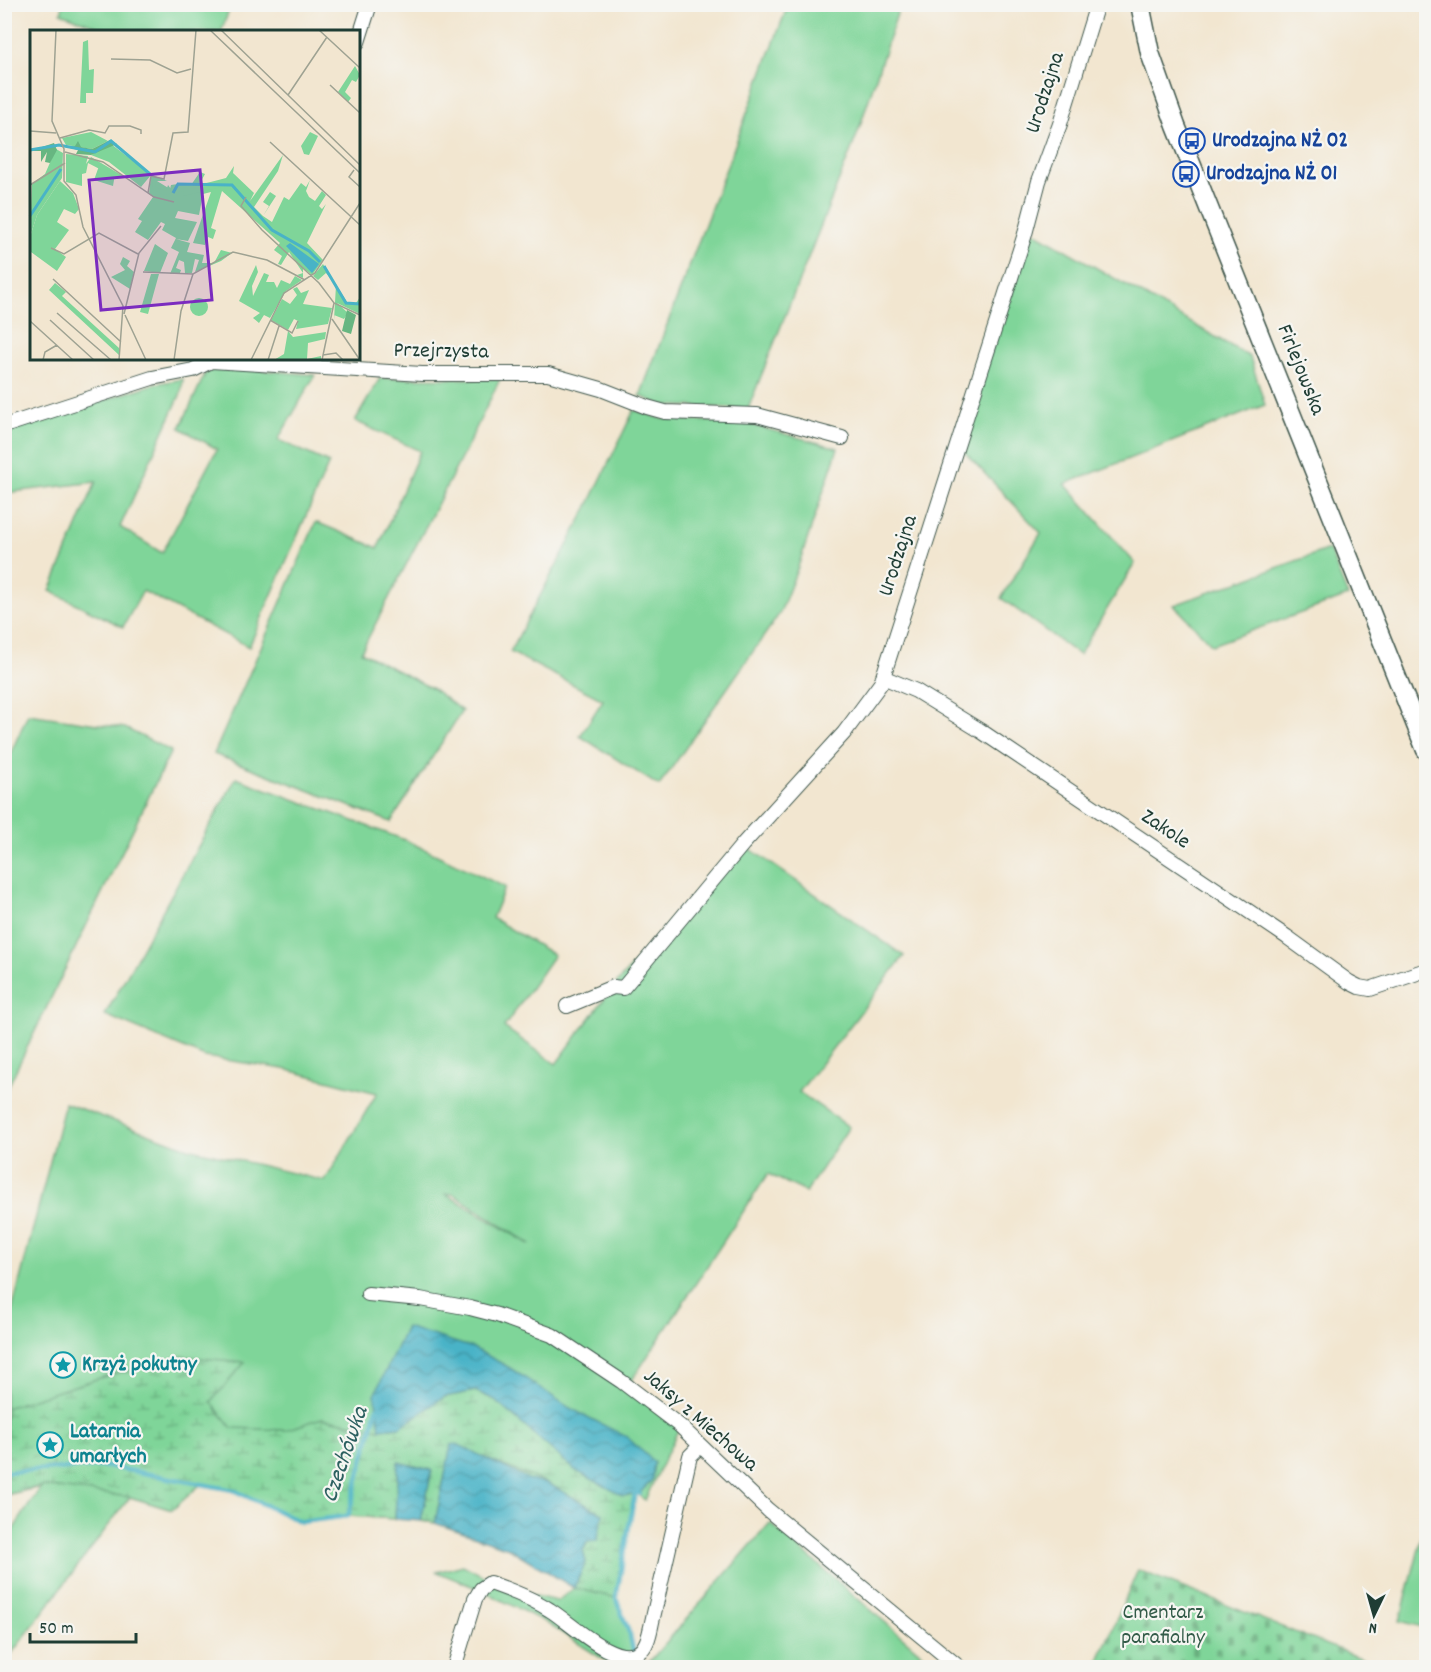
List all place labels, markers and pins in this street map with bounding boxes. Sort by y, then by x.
bus stop icon: Urodzajna NŻ 02 [1177,126,1207,156]
place label: Urodzajna NŻ 02 [1212,126,1348,157]
bus stop icon: Urodzajna NŻ 01 [1171,159,1201,189]
place label: Urodzajna NŻ 01 [1206,159,1337,190]
place icon: Krzyż pokutny [48,1350,78,1380]
place label: Krzyż pokutny [82,1350,198,1381]
place label: Latarnia umarłych [70,1417,146,1473]
place icon: Latarnia umarłych [35,1430,65,1460]

